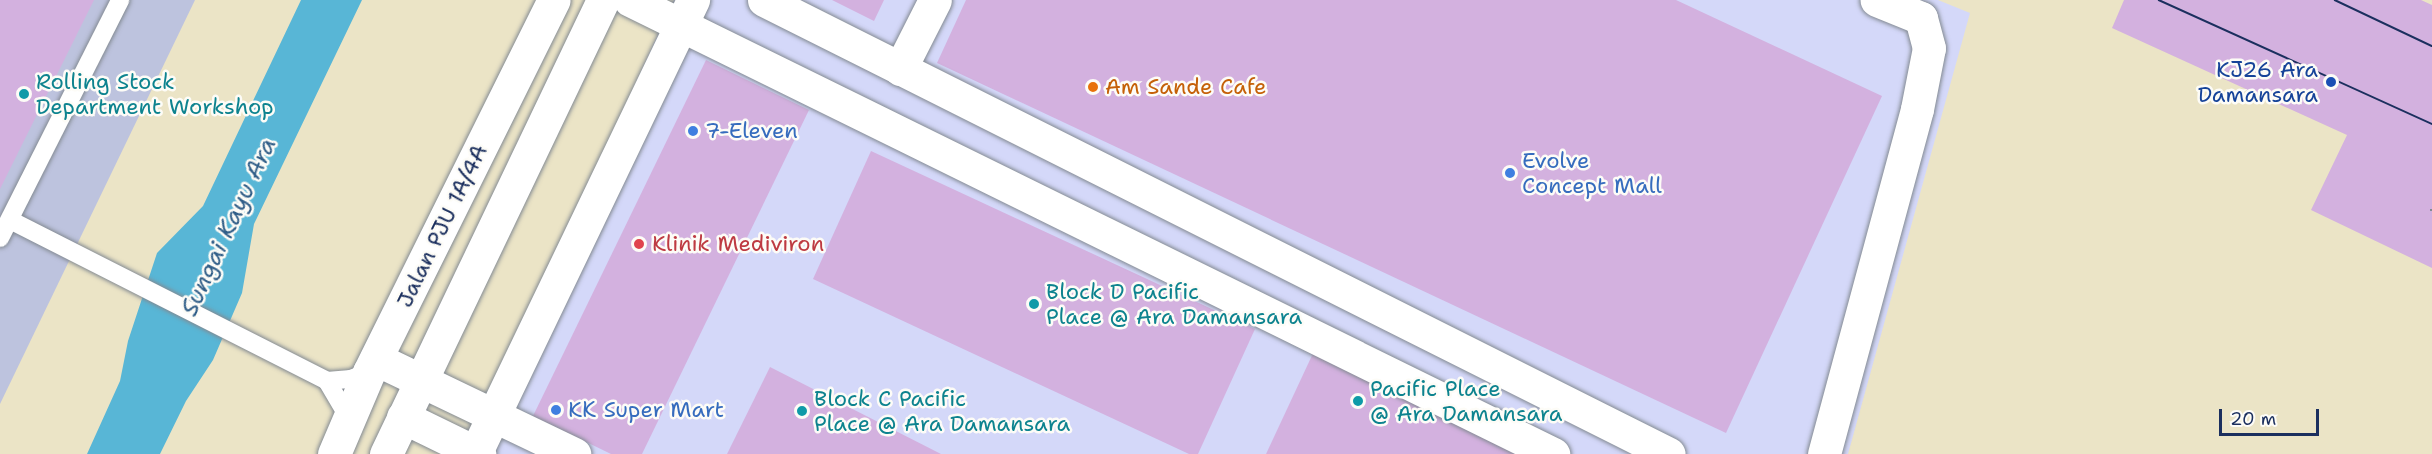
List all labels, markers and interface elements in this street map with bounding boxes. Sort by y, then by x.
place label: KJ26 Ara Damansara [2198,56,2318,107]
place label: Rolling Stock Department Workshop [36,68,274,119]
marker: KJ26 Ara Damansara [2322,73,2340,91]
place label: Am Sande Cafe [1105,74,1266,100]
marker: Am Sande Cafe [1086,80,1100,94]
marker: Rolling Stock Department Workshop [17,87,31,101]
place label: 7-Eleven [705,118,798,144]
marker: 7-Eleven [686,124,700,138]
water label: Sungai Kayu Ara [175,133,283,321]
street label: Jalan PJU 1A/4A [391,140,493,312]
place label: Evolve Concept Mall [1522,147,1662,198]
marker: Evolve Concept Mall [1503,166,1517,180]
place label: Klinik Mediviron [652,231,824,257]
marker: Klinik Mediviron [630,235,648,253]
place label: Block D Pacific Place @ Ara Damansara [1046,278,1302,330]
marker: Block D Pacific Place @ Ara Damansara [1027,297,1041,311]
place label: Pacific Place @ Ara Damansara [1370,375,1562,427]
place label: Block C Pacific Place @ Ara Damansara [814,385,1070,436]
marker: Pacific Place @ Ara Damansara [1351,394,1365,408]
place label: KK Super Mart [568,397,724,423]
scale bar [2222,397,2322,435]
marker: KK Super Mart [549,403,563,417]
marker: Block C Pacific Place @ Ara Damansara [795,404,809,418]
text: 20 m [2230,407,2276,431]

